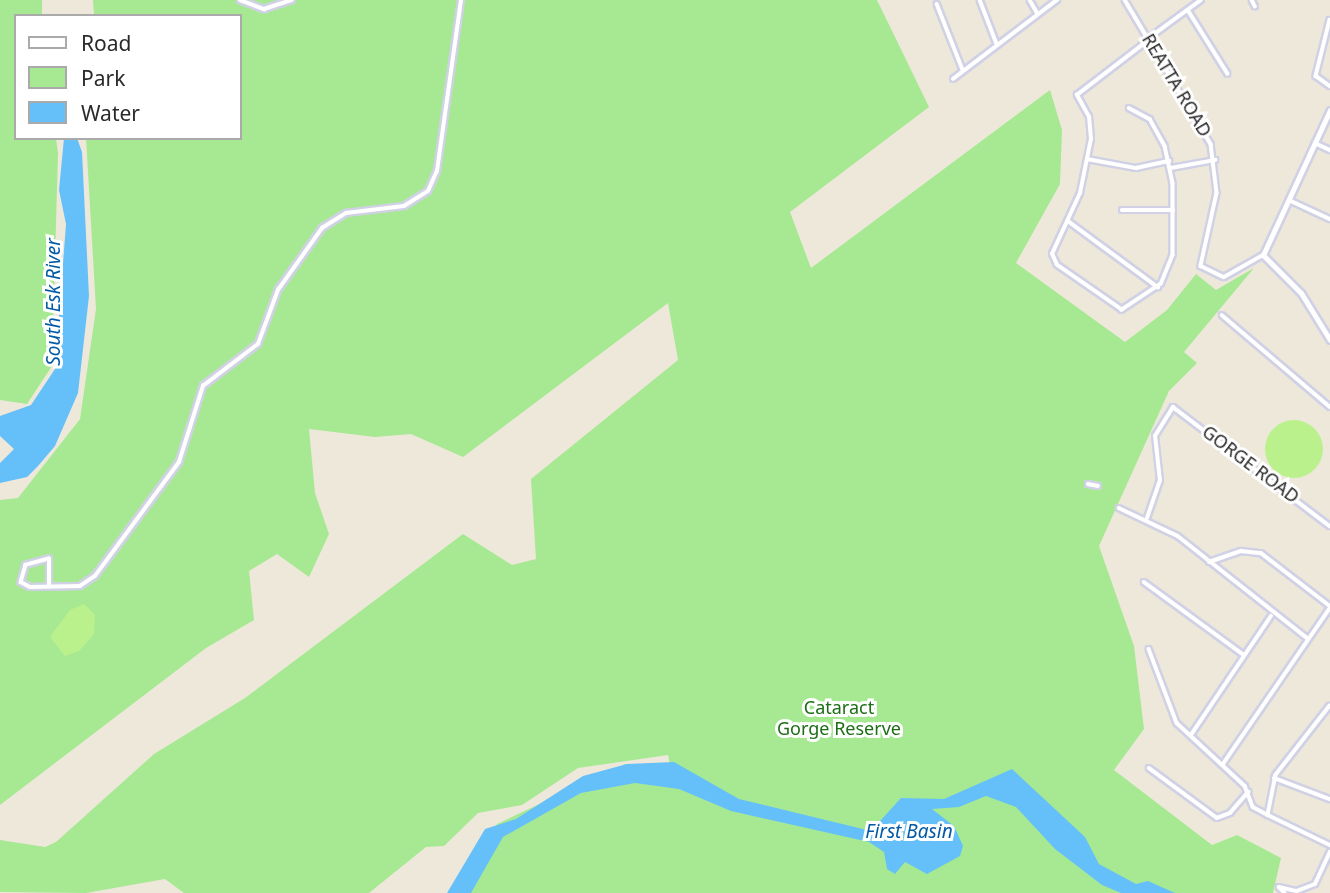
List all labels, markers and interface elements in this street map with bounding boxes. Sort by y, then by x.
legend [14,14,242,140]
text: Road [81,29,131,57]
street label: REATTA ROAD [1138,30,1216,140]
text: Park [81,64,125,92]
text: Water [81,99,140,127]
water label: South Esk River [43,238,65,366]
street label: GORGE ROAD [1198,421,1304,507]
park label: Cataract Gorge Reserve [777,697,901,740]
water label: First Basin [865,821,953,843]

